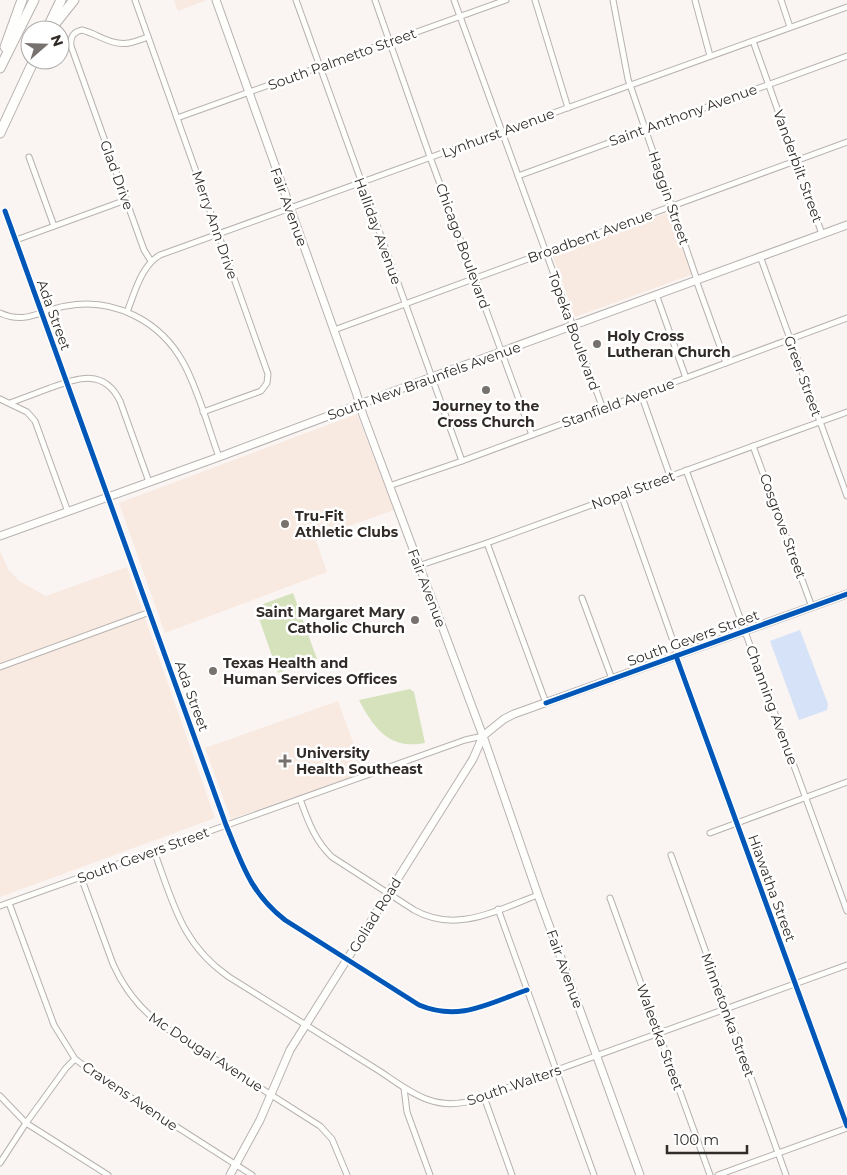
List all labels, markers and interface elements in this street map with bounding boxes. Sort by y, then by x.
north arrow [20,20,70,70]
street label: South Palmetto Street [265,24,419,94]
text: N [47,32,68,49]
street label: Saint Anthony Avenue [607,80,759,150]
street label: Lynhurst Avenue [439,104,557,162]
street label: Vanderbilt Street [769,107,827,225]
street label: Glad Drive [96,138,138,212]
street label: Haggin Street [645,149,694,248]
street label: Fair Avenue [266,165,312,249]
street label: Merry Ann Drive [188,168,242,282]
street label: Halliday Avenue [350,175,406,287]
street label: Chicago Boulevard [432,181,494,311]
street label: Broadbent Avenue [525,205,655,267]
street label: Topeka Boulevard [544,269,604,393]
street label: Ada Street [33,277,75,353]
place label: Holy Cross Lutheran Church [607,327,731,361]
street label: Greer Street [780,333,826,419]
street label: South New Braunfels Avenue [325,338,523,424]
marker: Holy Cross Lutheran Church [591,338,603,350]
street label: Stanfield Avenue [559,374,677,432]
marker: Journey to the Cross Church [480,384,492,396]
place label: Journey to the Cross Church [432,397,540,431]
street label: Nopal Street [589,466,678,513]
street label: Cosgrove Street [756,471,810,581]
place label: Tru-Fit Athletic Clubs [294,507,399,541]
marker: Tru-Fit Athletic Clubs [279,518,291,530]
street label: Fair Avenue [404,546,450,630]
place label: Saint Margaret Mary Catholic Church [256,603,406,637]
street label: South Gevers Street [625,606,762,670]
marker: Saint Margaret Mary Catholic Church [409,614,421,626]
street label: Channing Avenue [742,643,802,767]
place label: Texas Health and Human Services Offices [223,654,398,688]
street label: Ada Street [171,658,213,734]
marker: Texas Health and Human Services Offices [207,665,219,677]
place label: University Health Southeast [296,744,423,778]
marker: University Health Southeast [278,754,292,768]
street label: South Gevers Street [75,823,212,887]
street label: Hiawatha Street [744,832,800,944]
street label: Goliad Road [345,874,405,956]
street label: Fair Avenue [542,927,588,1011]
street label: Minnetonka Street [697,951,759,1080]
street label: Waleetka Street [632,981,688,1093]
street label: Mc Dougal Avenue [145,1008,267,1096]
street label: Cravens Avenue [79,1057,181,1135]
street label: South Walters [464,1060,564,1110]
scale bar [667,1122,747,1154]
text: 100 m [674,1130,719,1149]

